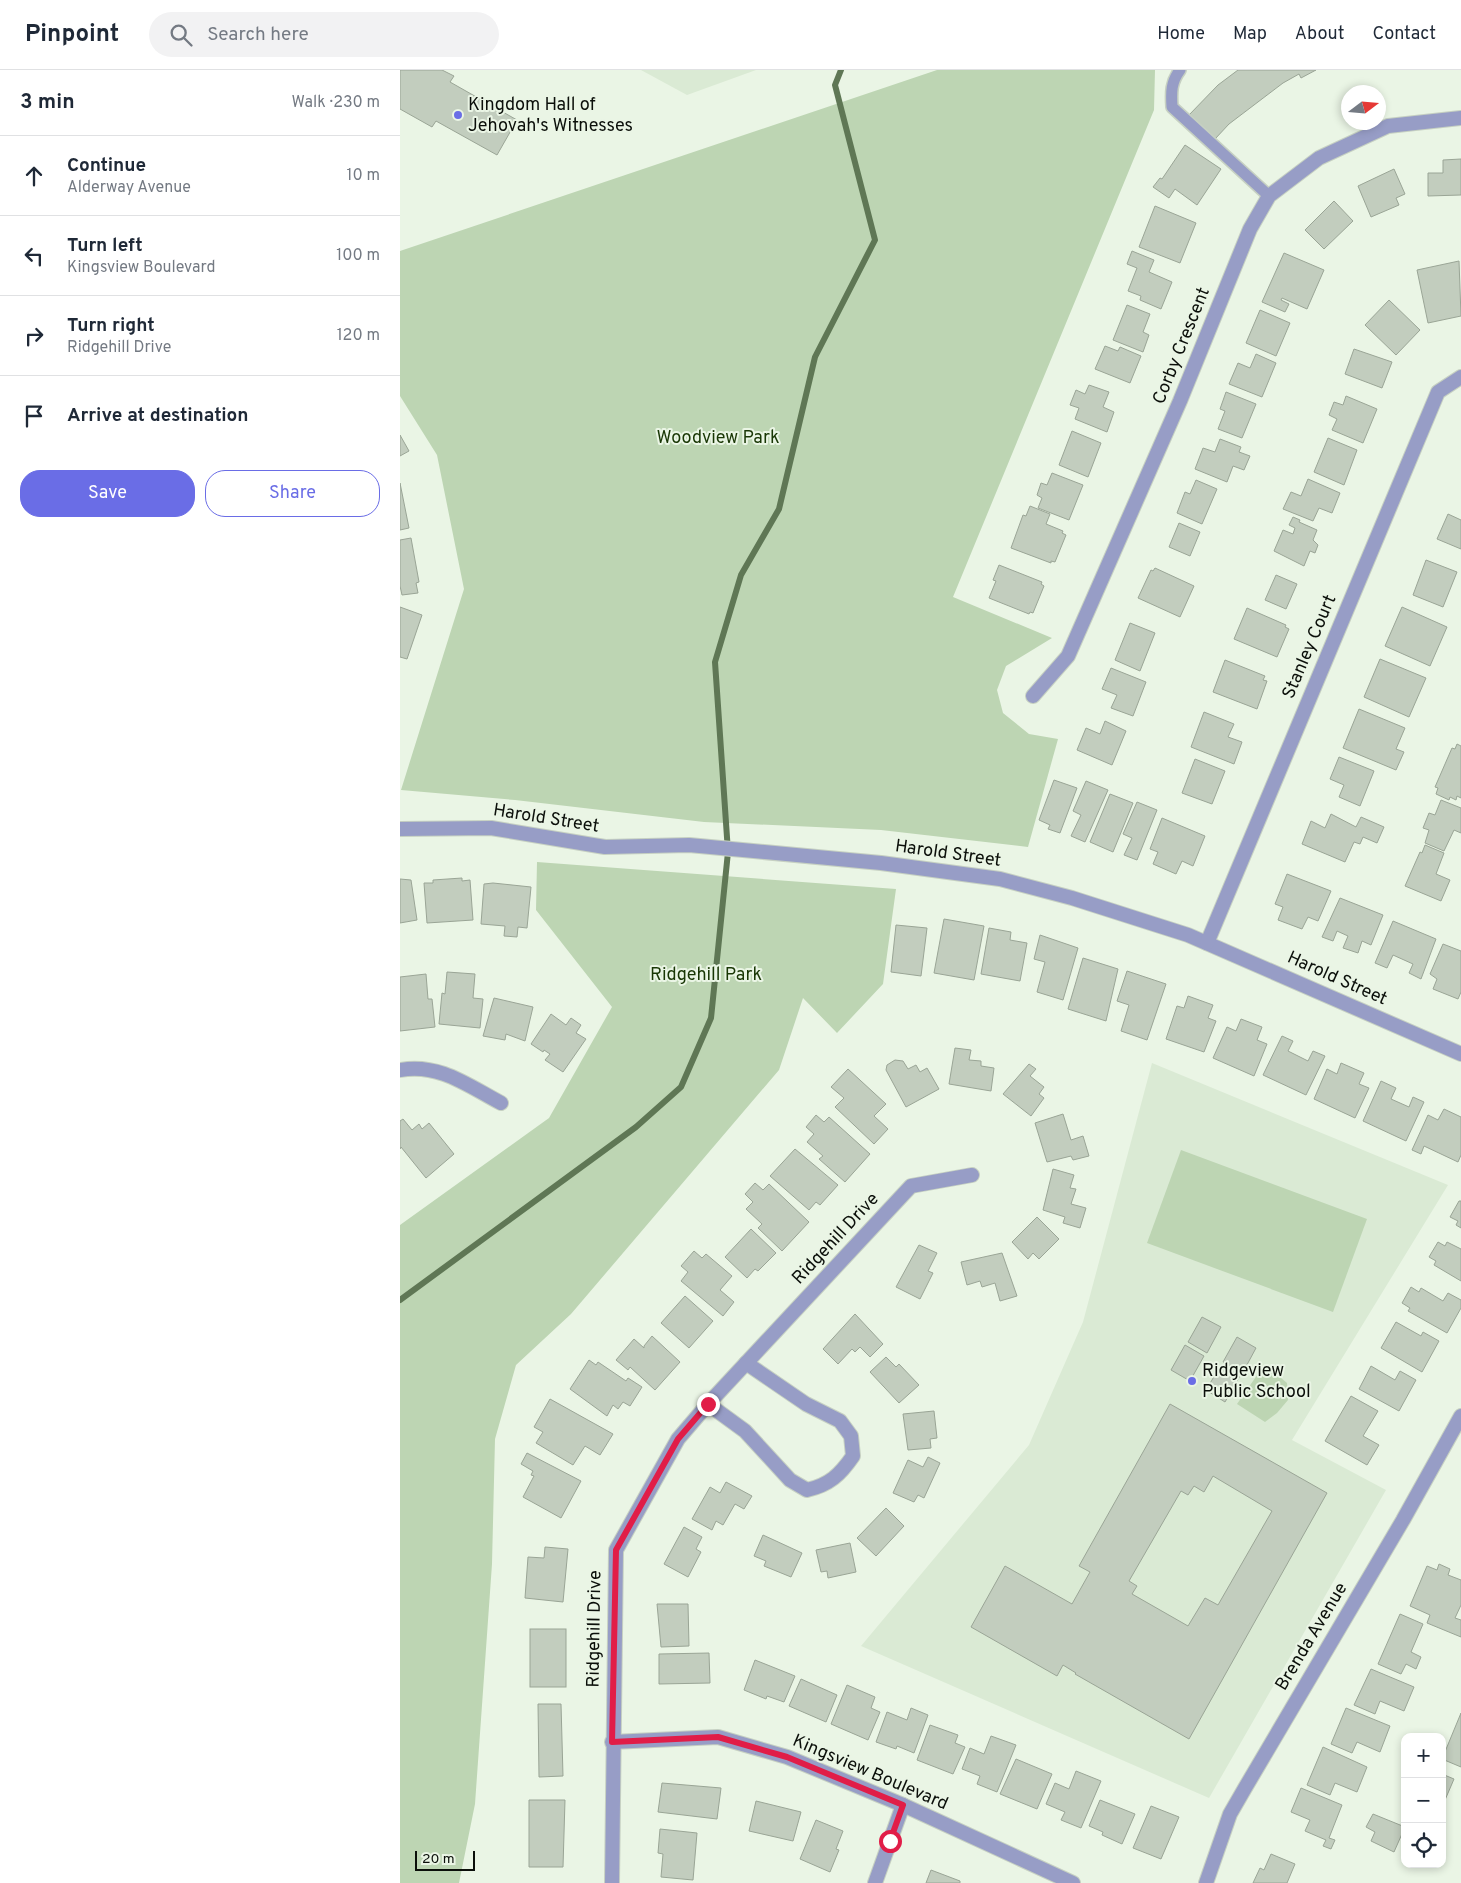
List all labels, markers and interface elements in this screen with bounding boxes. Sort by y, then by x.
search box [149,12,499,57]
text: Pinpoint [25,20,119,50]
icon: search [167,21,195,49]
text: Search here [207,23,309,47]
text: Home [1157,23,1205,46]
text: Map [1233,23,1267,46]
text: About [1295,23,1344,46]
text: Contact [1372,23,1436,46]
north arrow [1341,85,1386,130]
text: 3 min [20,89,75,116]
text: Walk · 230 m [291,93,380,113]
place label: Kingdom Hall of Jehovah's Witnesses [468,94,633,138]
marker: Kingdom Hall of Jehovah's Witnesses [452,109,464,121]
text: Continue [67,154,146,178]
icon: ahead [20,162,48,190]
text: 10 m [346,166,380,186]
text: Alderway Avenue [67,178,191,198]
text: Turn left [67,234,143,258]
icon: left [20,242,48,270]
text: 100 m [336,246,380,266]
text: Kingsview Boulevard [67,258,215,278]
street label: Corby Crescent [1148,284,1216,408]
text: Turn right [67,314,155,338]
icon: right [20,322,48,350]
text: 120 m [337,326,380,346]
text: Ridgehill Drive [67,338,171,358]
icon: arrive [20,402,48,430]
text: Arrive at destination [67,404,248,428]
park label: Woodview Park [656,427,780,450]
button: Save [20,470,195,517]
button: Share [205,470,380,517]
street label: Stanley Court [1278,591,1342,703]
street label: Harold Street [491,799,601,839]
street label: Harold Street [893,835,1003,873]
street label: Harold Street [1283,947,1391,1011]
park label: Ridgehill Park [650,964,762,987]
street label: Ridgehill Drive [788,1188,884,1290]
place label: Ridgeview Public School [1202,1360,1311,1404]
marker: Ridgeview Public School [1186,1375,1198,1387]
route end [697,1393,720,1416]
street label: Ridgehill Drive [582,1570,608,1688]
street label: Brenda Avenue [1271,1579,1353,1695]
street label: Kingsview Boulevard [789,1730,951,1816]
map controls [1401,1733,1446,1868]
button: + [1401,1733,1446,1778]
button: − [1401,1778,1446,1823]
button: locate [1401,1823,1446,1868]
route start [879,1830,902,1853]
scale bar [415,1848,475,1871]
text: 20 m [422,1851,455,1868]

